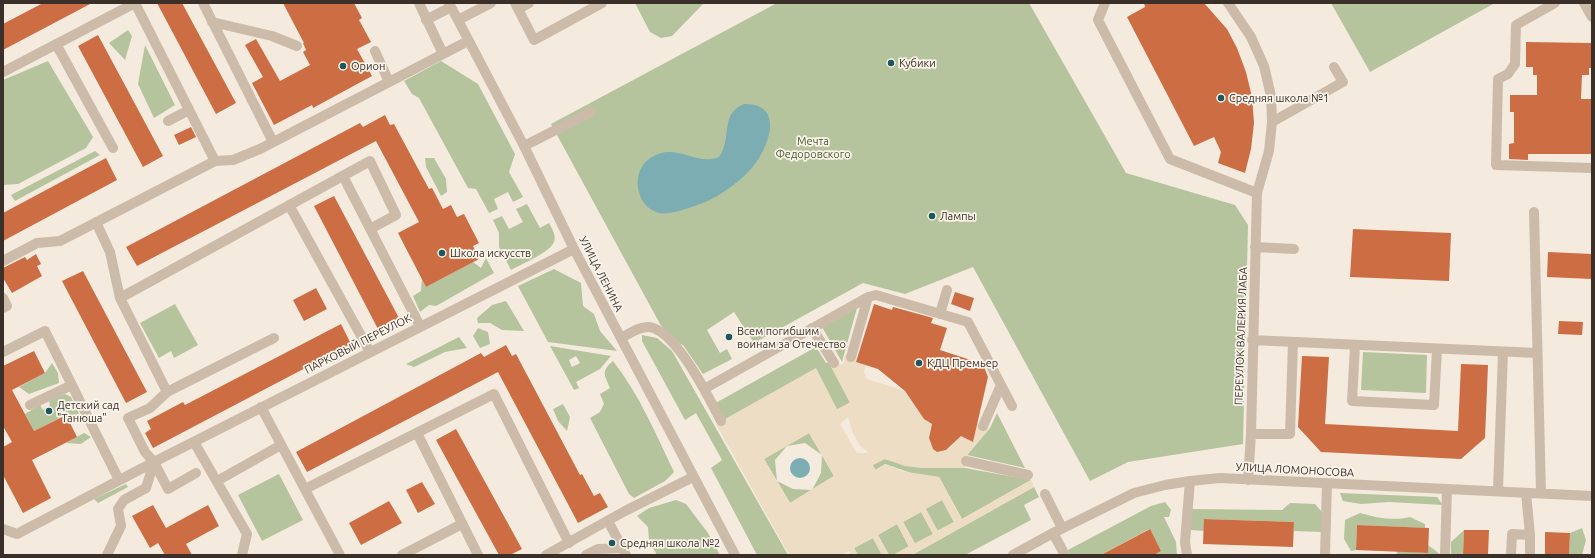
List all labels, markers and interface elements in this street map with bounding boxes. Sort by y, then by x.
place label: Кубики [899,56,936,70]
marker: Кубики [886,58,896,68]
place label: Орион [351,59,385,73]
marker: Орион [338,61,348,71]
place label: Средняя школа №1 [1229,91,1329,105]
marker: Средняя школа №1 [1216,93,1226,103]
park label: Мечта Федоровского [775,134,851,160]
place label: Лампы [940,209,976,223]
marker: Лампы [927,211,937,221]
street label: УЛИЦА ЛЕНИНА [576,234,626,314]
place label: Школа искусств [450,246,531,260]
marker: Школа искусств [437,248,447,258]
street label: ПЕРЕУЛОК ВАЛЕРИЯ ЛАБА [1232,267,1250,405]
street label: ПАРКОВЫЙ ПЕРЕУЛОК [302,311,414,377]
place label: Всем погибшим воинам за Отечество [737,324,846,350]
marker: Всем погибшим воинам за Отечество [724,332,734,342]
place label: КДЦ Премьер [927,356,998,370]
marker: КДЦ Премьер [914,358,924,368]
place label: Детский сад "Танюша" [57,398,119,424]
marker: Детский сад "Танюша" [44,406,54,416]
street label: УЛИЦА ЛОМОНОСОВА [1235,460,1355,480]
place label: Средняя школа №2 [620,536,720,550]
marker: Средняя школа №2 [607,538,617,548]

